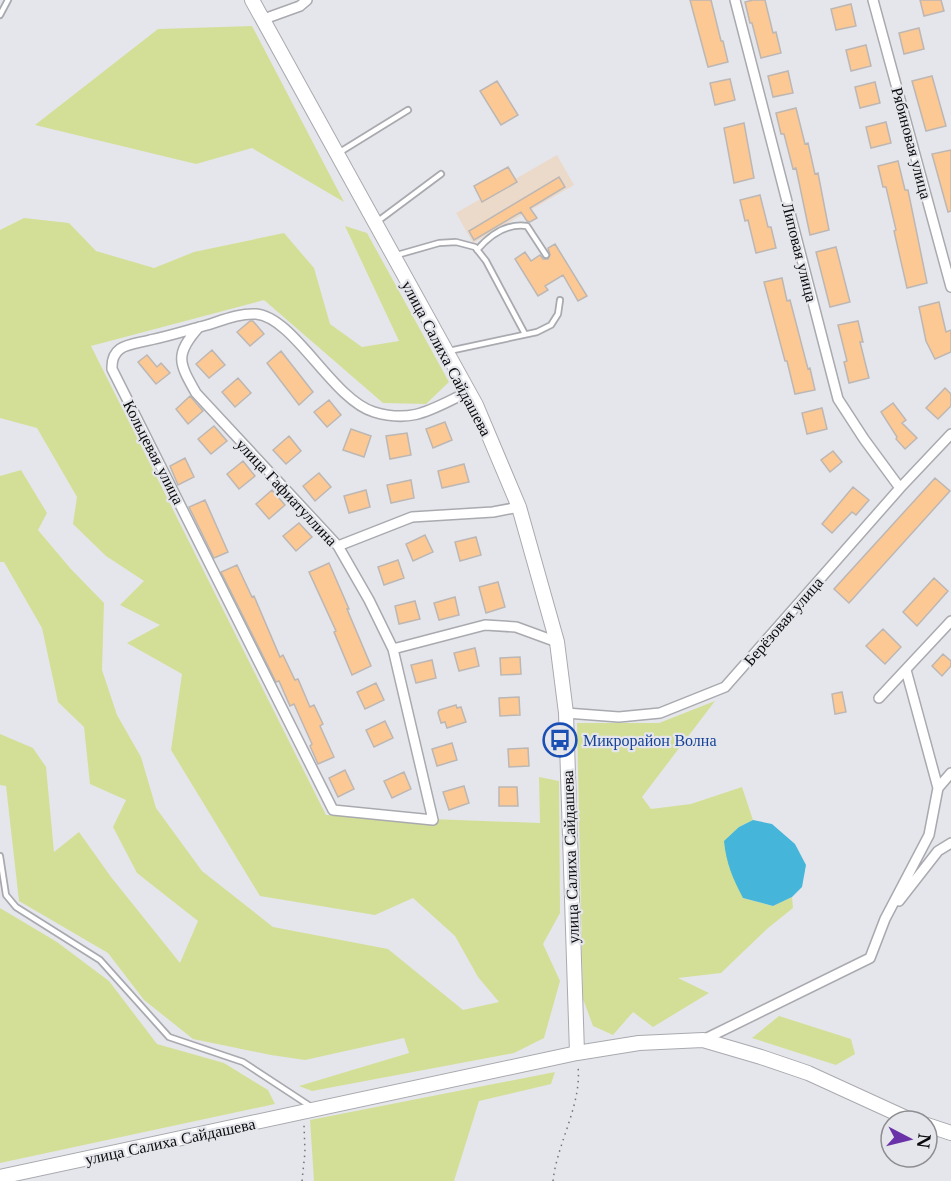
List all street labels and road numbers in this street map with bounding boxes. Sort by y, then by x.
street label: Рябиновая улица [887,85,937,201]
street label: Липовая улица [778,200,822,304]
street label: улица Салиха Сайдашева [397,277,497,439]
street label: Кольцевая улица [119,396,189,508]
street label: улица Гафиатуллина [232,434,342,550]
street label: Берёзовая улица [739,572,827,670]
street label: улица Салиха Сайдашева [557,770,583,944]
street label: улица Салиха Сайдашева [83,1113,257,1169]

